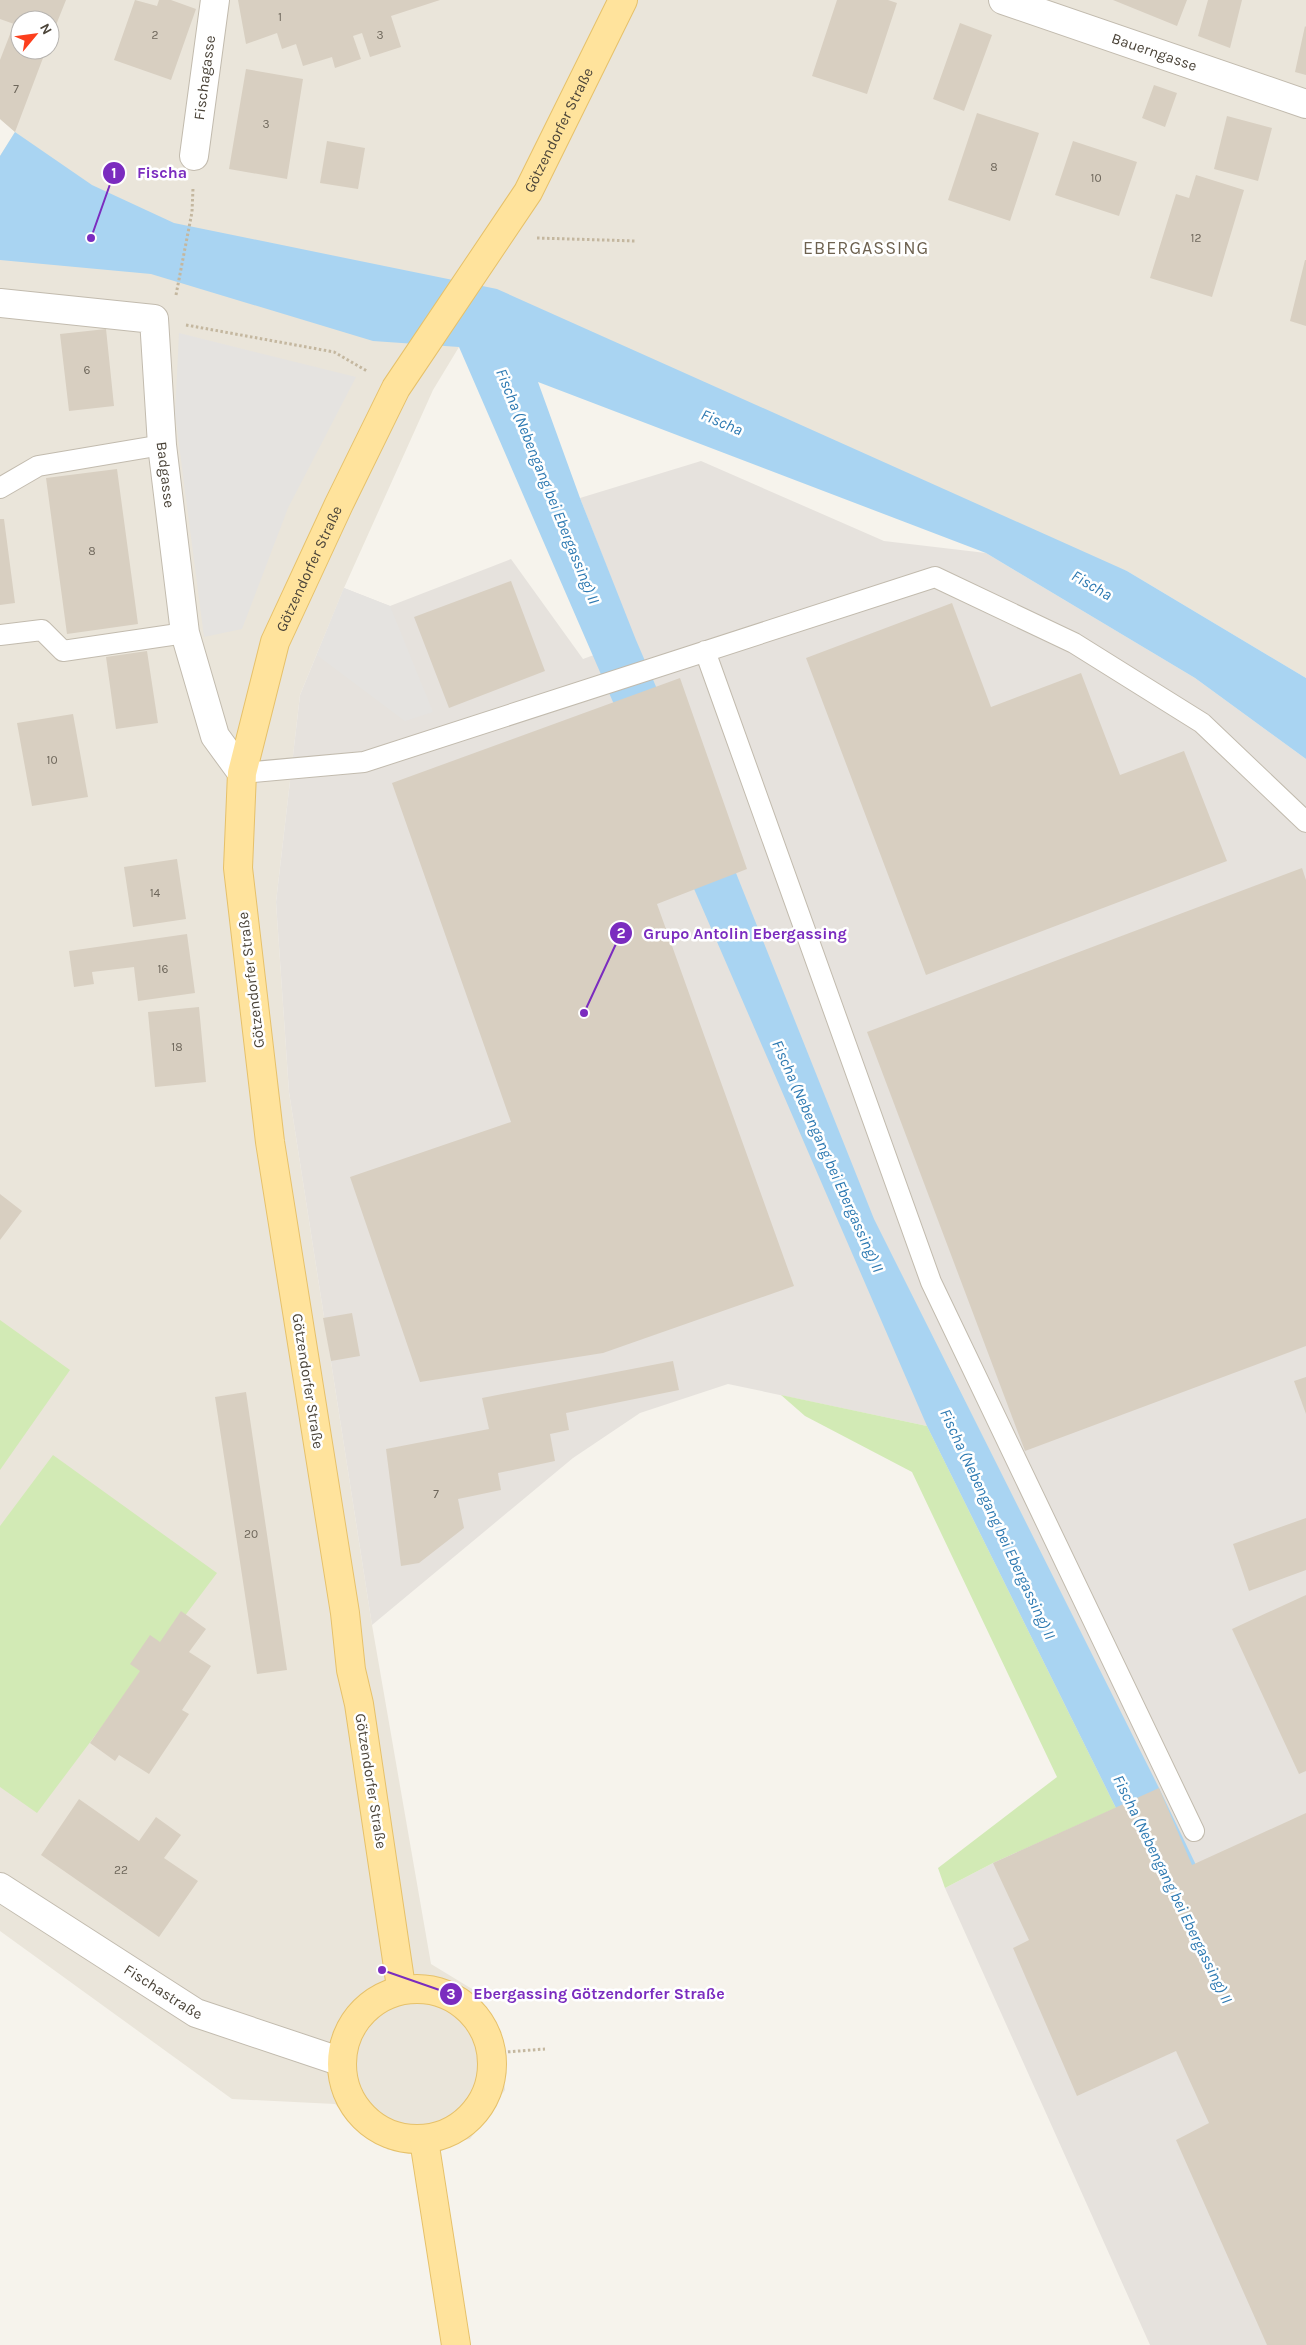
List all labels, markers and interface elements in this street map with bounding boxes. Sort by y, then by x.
north arrow [10,10,60,60]
house number: 1 [278,10,282,24]
text: N [36,20,56,37]
house number: 2 [152,28,159,42]
house number: 3 [376,28,384,42]
street label: Bauerngasse [1109,29,1199,75]
street label: Fischagasse [190,34,219,121]
street label: Götzendorfer Straße [520,65,597,196]
house number: 7 [13,82,19,96]
house number: 3 [262,117,270,131]
callout: Fischa [101,157,197,188]
house number: 8 [990,160,998,174]
text: Fischa [137,163,187,182]
text: 1 [111,164,117,182]
house number: 10 [1090,171,1102,185]
house number: 12 [1191,231,1202,245]
district label: EBERGASSING [803,237,929,259]
house number: 6 [84,363,91,377]
water label: Fischa (Nebengang bei Ebergassing) II [492,366,604,606]
water label: Fischa [698,405,746,439]
street label: Badgasse [153,440,179,509]
street label: Götzendorfer Straße [272,503,346,635]
house number: 8 [88,544,96,558]
water label: Fischa [1068,566,1116,604]
house number: 10 [46,753,58,767]
house number: 14 [150,886,161,900]
street label: Götzendorfer Straße [234,911,268,1049]
callout: Grupo Antolin Ebergassing [608,917,856,948]
text: 2 [616,924,626,942]
text: Grupo Antolin Ebergassing [643,924,847,943]
house number: 16 [158,962,169,976]
water label: Fischa (Nebengang bei Ebergassing) II [768,1037,888,1275]
house number: 18 [171,1040,183,1054]
street label: Götzendorfer Straße [288,1312,328,1450]
water label: Fischa (Nebengang bei Ebergassing) II [936,1406,1060,1642]
house number: 7 [433,1487,439,1501]
house number: 20 [244,1527,258,1541]
street label: Götzendorfer Straße [351,1712,391,1850]
water label: Fischa (Nebengang bei Ebergassing) II [1109,1772,1237,2006]
house number: 22 [114,1863,128,1877]
street label: Fischastraße [121,1960,204,2023]
callout: Ebergassing Götzendorfer Straße [438,1978,735,2009]
text: Ebergassing Götzendorfer Straße [473,1984,725,2003]
text: 3 [446,1985,456,2003]

